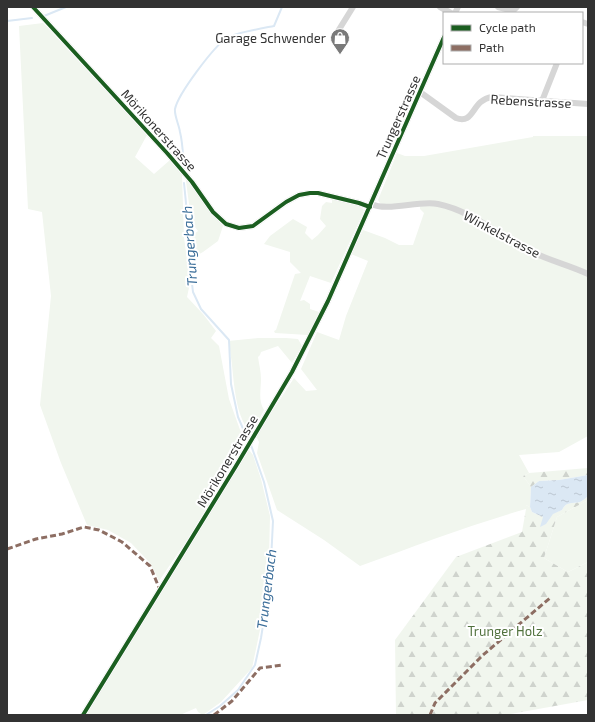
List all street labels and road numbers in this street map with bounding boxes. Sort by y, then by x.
street label: Trungerstrasse [372,73,424,161]
street label: Mörikonerstrasse [118,86,200,174]
street label: Rebenstrasse [490,91,572,111]
street label: Winkelstrasse [461,207,543,261]
street label: Mörikonerstrasse [193,412,261,510]

